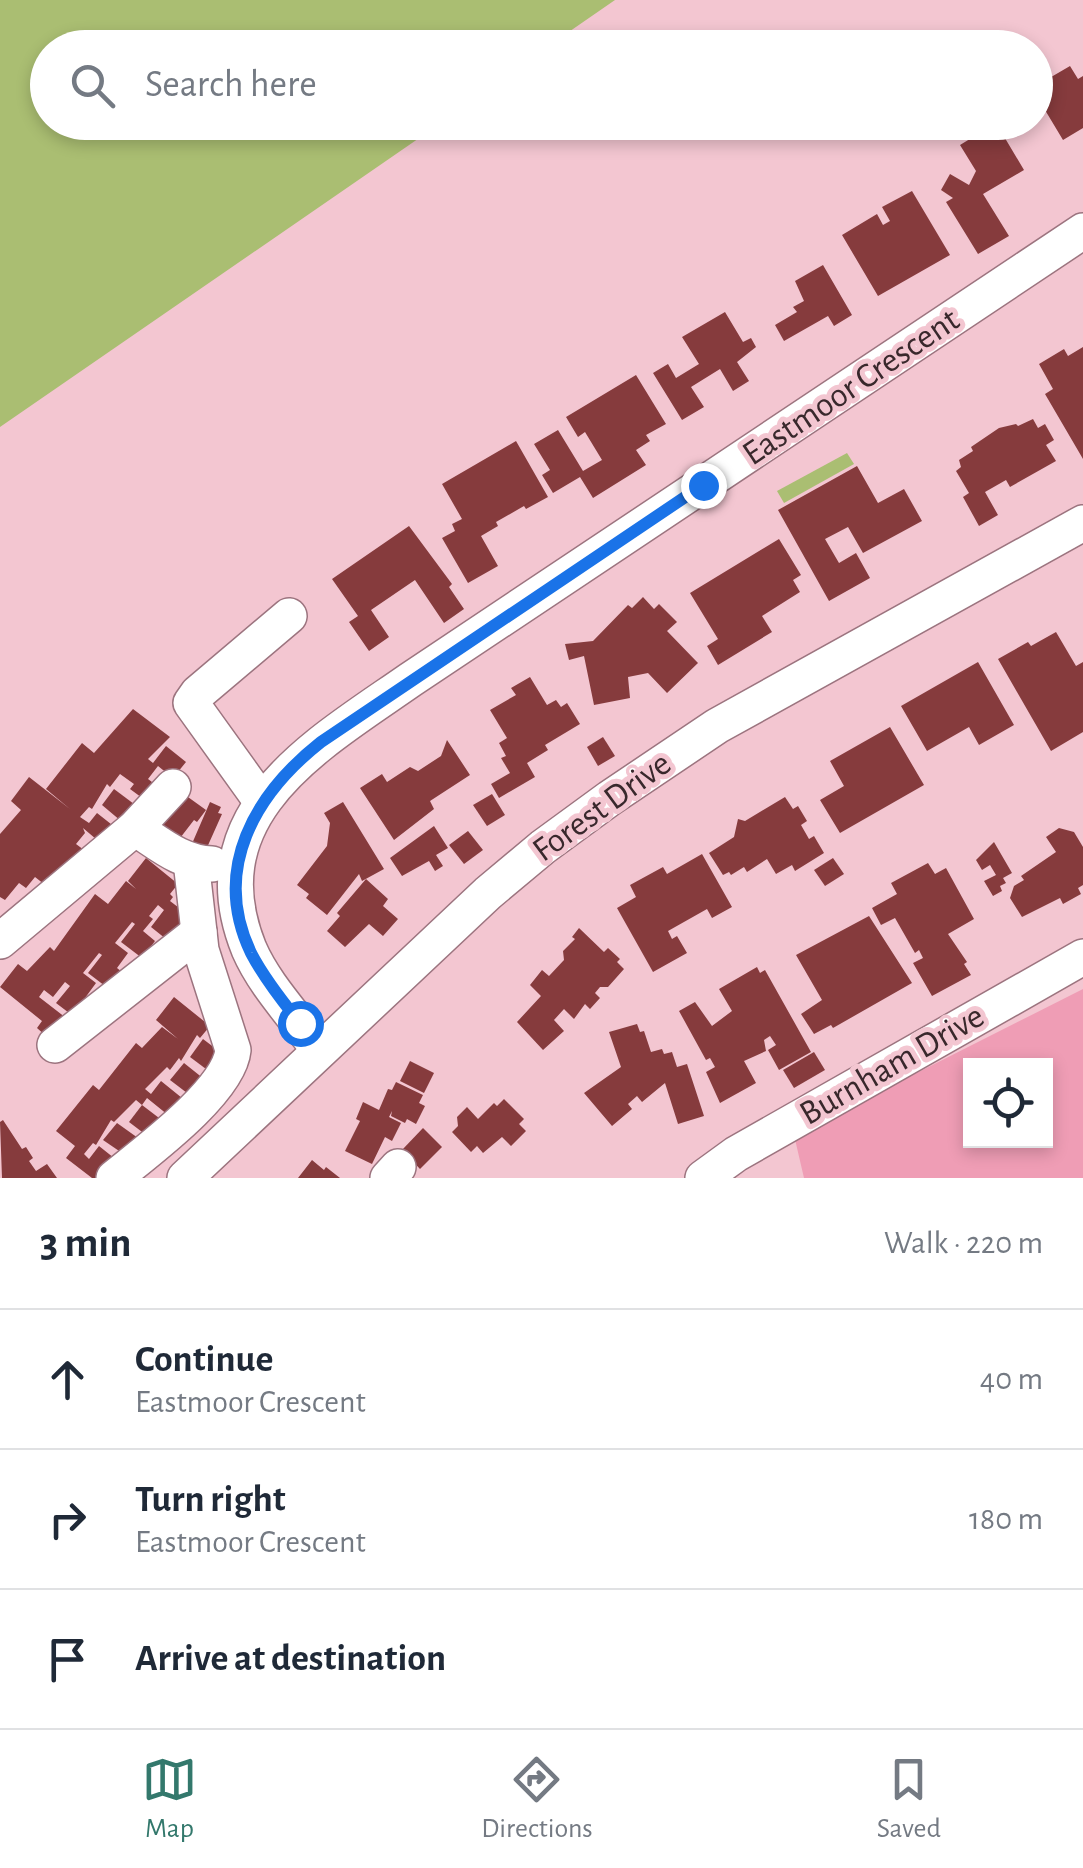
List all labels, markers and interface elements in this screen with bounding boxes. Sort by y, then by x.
search box [30,30,1053,140]
icon: search [65,58,120,113]
text: Search here [145,66,317,104]
street label: Eastmoor Crescent [737,302,965,472]
route end [681,463,727,509]
street label: Forest Drive [527,746,677,868]
street label: Burnham Drive [794,998,990,1132]
route start [278,1001,324,1047]
map controls [963,1058,1053,1148]
button: locate [963,1058,1053,1148]
text: 3 min [40,1222,132,1264]
text: Walk · 220 m [884,1227,1043,1259]
text: Continue [135,1341,273,1379]
icon: ahead [40,1352,95,1407]
text: 40 m [980,1363,1043,1395]
text: Eastmoor Crescent [135,1386,366,1418]
text: Turn right [135,1481,285,1519]
icon: right [40,1492,95,1547]
text: 180 m [969,1503,1043,1535]
text: Eastmoor Crescent [135,1526,366,1558]
icon: arrive [40,1632,95,1687]
text: Arrive at destination [135,1640,446,1678]
tab: Map [142,1752,197,1846]
tab: Directions [481,1752,593,1846]
tab: Saved [877,1752,941,1846]

